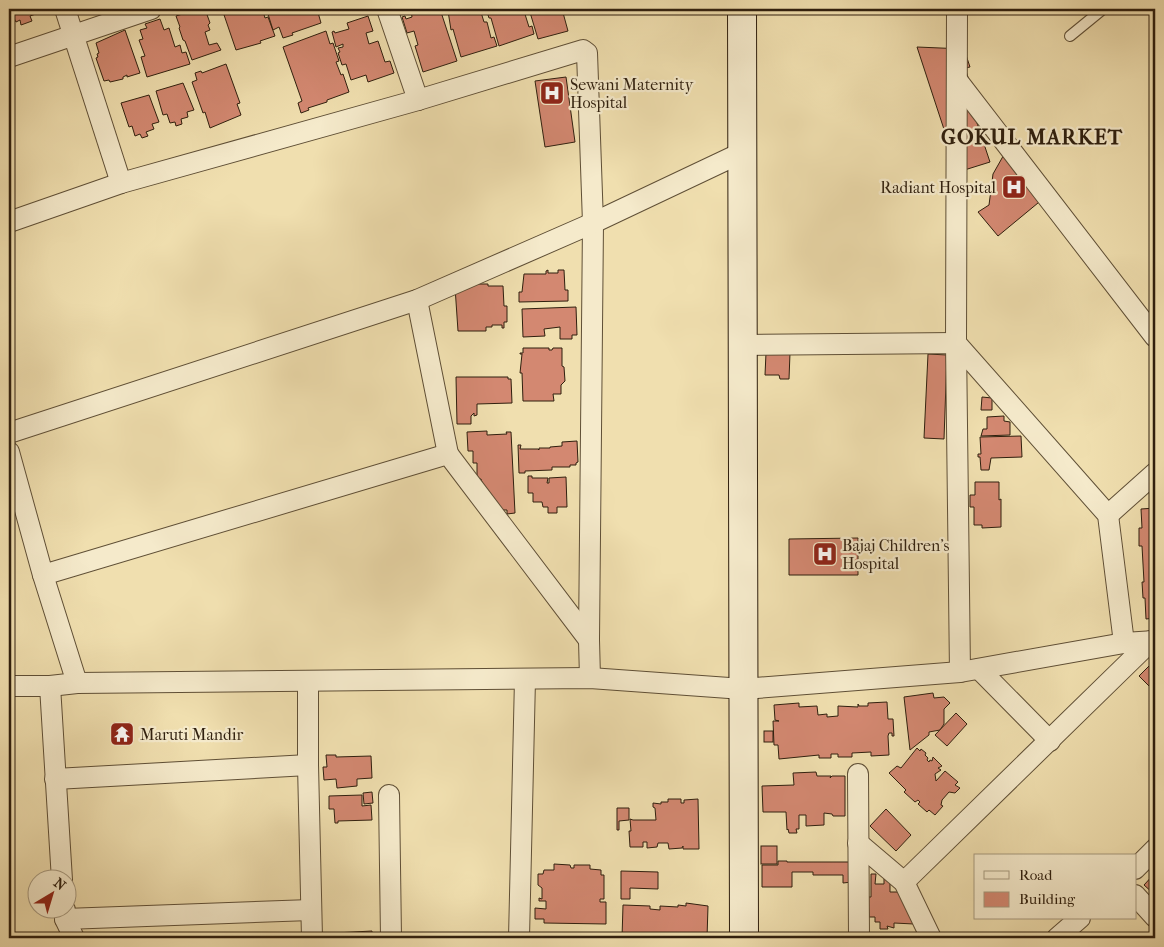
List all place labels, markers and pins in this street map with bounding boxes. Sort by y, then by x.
place label: Sewani Maternity Hospital [570,75,694,112]
hospital icon: Sewani Maternity Hospital [539,80,565,106]
hospital icon: Radiant Hospital [1001,174,1027,200]
place label: Radiant Hospital [880,178,997,197]
place label: Bajaj Children's Hospital [842,536,949,573]
hospital icon: Bajaj Children's Hospital [812,541,838,567]
temple icon: Maruti Mandir [109,721,135,747]
place label: Maruti Mandir [140,725,243,744]

